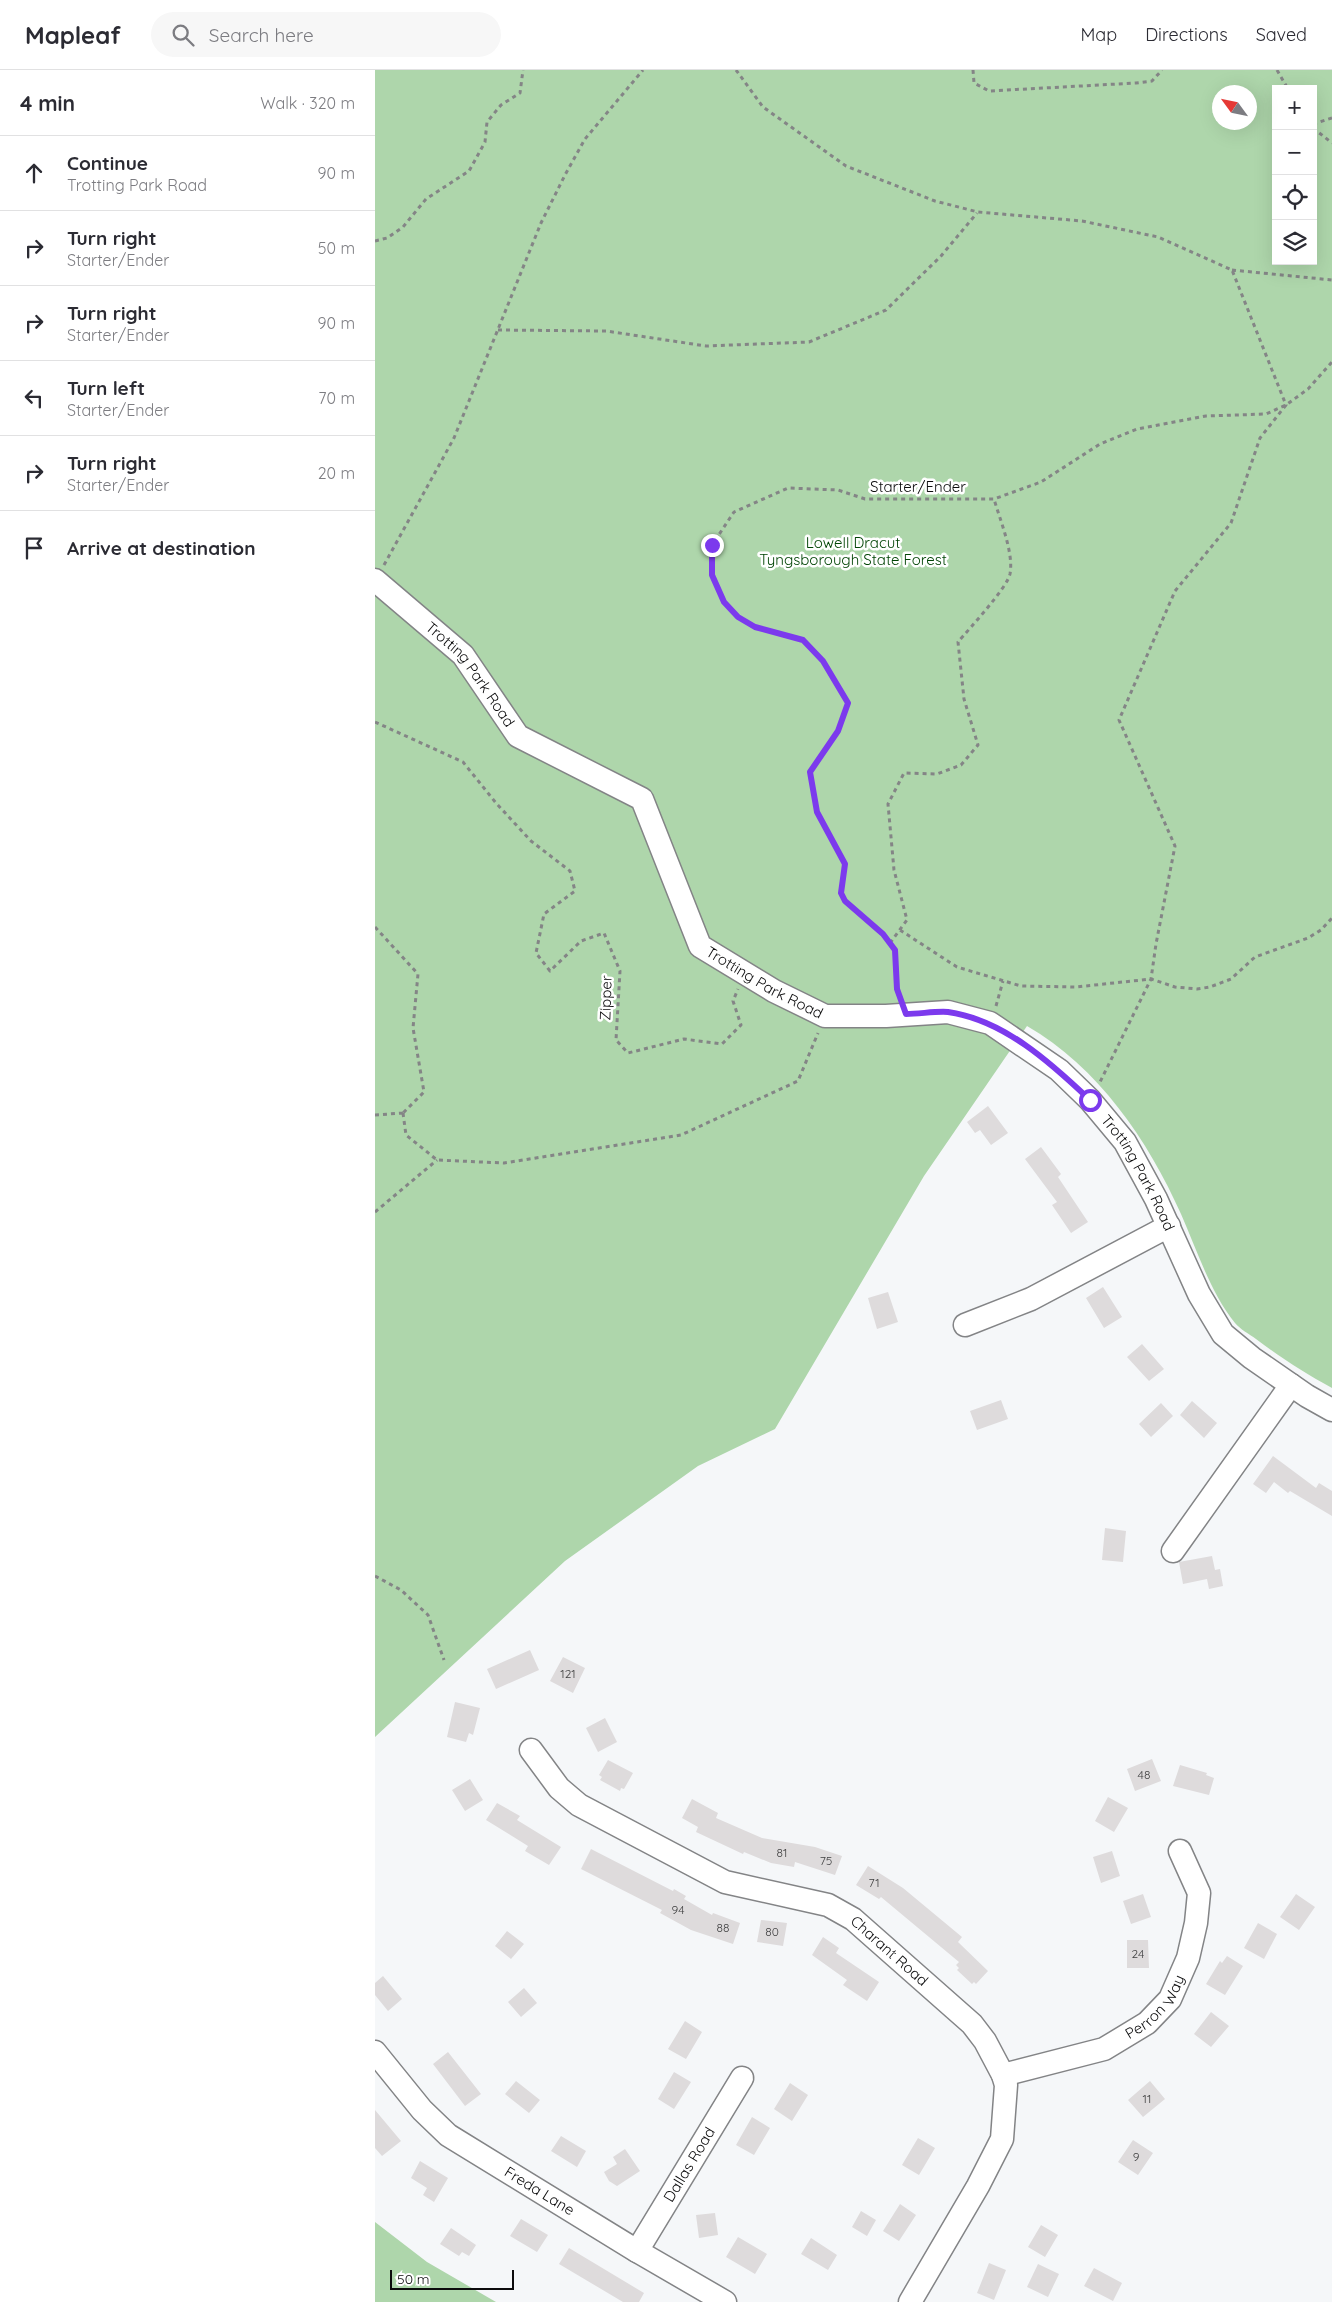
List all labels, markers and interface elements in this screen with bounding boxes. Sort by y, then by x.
search box [151,12,501,57]
text: Mapleaf [25,20,121,50]
icon: search [169,21,197,49]
text: Search here [209,23,314,47]
text: Map [1080,23,1117,46]
text: Directions [1145,23,1228,46]
text: Saved [1256,23,1307,46]
north arrow [1212,85,1257,130]
map controls [1272,85,1317,265]
button: + [1272,85,1317,130]
text: 4 min [20,90,75,116]
text: Walk · 320 m [260,93,355,113]
button: − [1272,130,1317,175]
text: Continue [67,151,148,175]
icon: ahead [20,159,48,187]
text: 90 m [318,163,355,183]
text: Trotting Park Road [67,175,207,195]
button: locate [1272,175,1317,220]
button: layers [1272,220,1317,265]
text: Turn right [67,226,156,250]
icon: right [20,234,48,262]
text: 50 m [318,238,355,258]
text: Starter/Ender [67,250,169,270]
text: Turn right [67,301,156,325]
icon: right [20,309,48,337]
text: 90 m [318,313,355,333]
text: Starter/Ender [67,325,169,345]
text: Turn left [67,376,145,400]
icon: left [20,384,48,412]
text: 70 m [318,388,355,408]
text: Starter/Ender [67,400,169,420]
text: Turn right [67,451,156,475]
icon: right [20,459,48,487]
text: 20 m [318,463,355,483]
text: Starter/Ender [67,475,169,495]
street label: Starter/Ender [870,477,966,496]
park label: Lowell Dracut Tyngsborough State Forest [759,533,947,569]
icon: arrive [20,534,48,562]
route end [701,534,724,557]
text: Arrive at destination [67,536,256,560]
street label: Trotting Park Road [422,617,519,730]
street label: Trotting Park Road [703,942,826,1023]
street label: Zipper [595,975,616,1021]
route start [1079,1089,1102,1112]
street label: Trotting Park Road [1097,1111,1179,1234]
house number: 121 [560,1666,576,1681]
house number: 48 [1138,1767,1150,1782]
house number: 81 [777,1845,787,1860]
house number: 75 [820,1853,832,1868]
house number: 71 [868,1875,880,1890]
house number: 94 [671,1902,685,1917]
street label: Charant Road [847,1911,932,1990]
house number: 88 [717,1920,729,1935]
house number: 80 [765,1924,779,1939]
house number: 24 [1132,1946,1144,1961]
street label: Perron Way [1122,1972,1188,2043]
house number: 11 [1143,2091,1151,2106]
street label: Dallas Road [659,2123,719,2205]
house number: 9 [1133,2149,1140,2164]
street label: Freda Lane [501,2162,578,2219]
scale bar [390,2267,514,2290]
text: 50 m [397,2270,430,2288]

